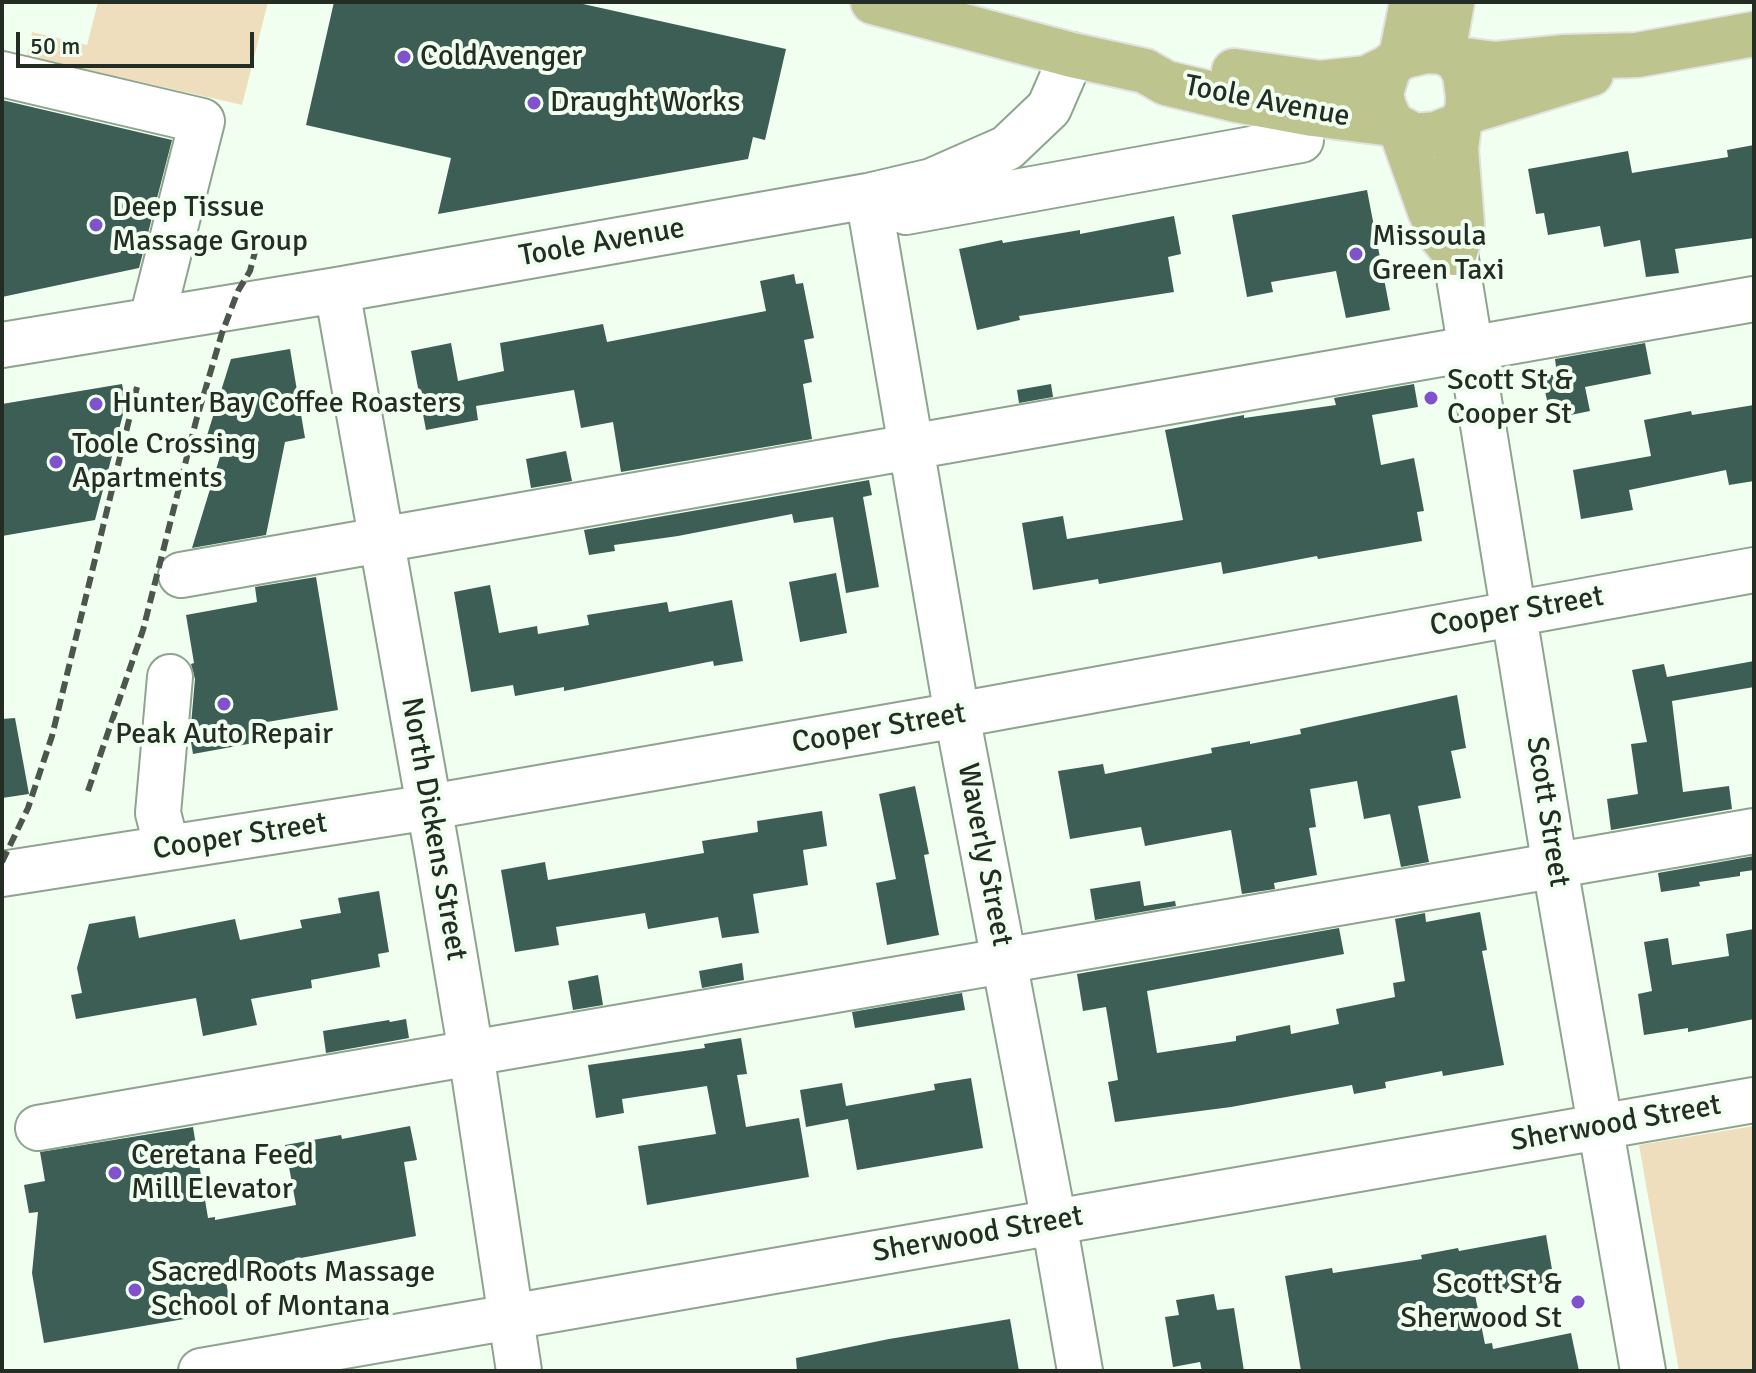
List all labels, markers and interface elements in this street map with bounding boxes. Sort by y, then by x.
scale bar [20,16,258,66]
text: 50 m [30,31,80,61]
place label: ColdAvenger [420,39,582,75]
marker: ColdAvenger [395,48,413,66]
street label: Toole Avenue [1181,68,1353,136]
place label: Draught Works [550,85,740,121]
marker: Draught Works [525,94,543,112]
place label: Deep Tissue Massage Group [112,190,308,260]
street label: Toole Avenue [516,211,688,275]
marker: Deep Tissue Massage Group [87,216,105,234]
place label: Missoula Green Taxi [1372,219,1505,290]
marker: Missoula Green Taxi [1347,245,1365,263]
place label: Scott St & Cooper St [1447,363,1573,434]
place label: Hunter Bay Coffee Roasters [112,386,461,422]
marker: Scott St & Cooper St [1422,389,1440,407]
marker: Hunter Bay Coffee Roasters [87,395,105,413]
place label: Toole Crossing Apartments [72,427,256,498]
marker: Toole Crossing Apartments [47,453,65,471]
street label: Cooper Street [1427,579,1607,645]
marker: Peak Auto Repair [215,695,233,713]
street label: North Dickens Street [392,695,474,963]
street label: Cooper Street [789,696,969,762]
place label: Peak Auto Repair [115,717,333,753]
street label: Scott Street [1517,734,1577,890]
street label: Waverly Street [949,760,1019,950]
street label: Cooper Street [150,805,330,869]
street label: Sherwood Street [1508,1088,1724,1160]
place label: Ceretana Feed Mill Elevator [131,1138,314,1208]
marker: Ceretana Feed Mill Elevator [106,1164,124,1182]
street label: Sherwood Street [870,1199,1086,1271]
place label: Sacred Roots Massage School of Montana [151,1255,435,1326]
place label: Scott St & Sherwood St [1400,1267,1562,1338]
marker: Sacred Roots Massage School of Montana [126,1281,144,1299]
marker: Scott St & Sherwood St [1569,1293,1587,1311]

